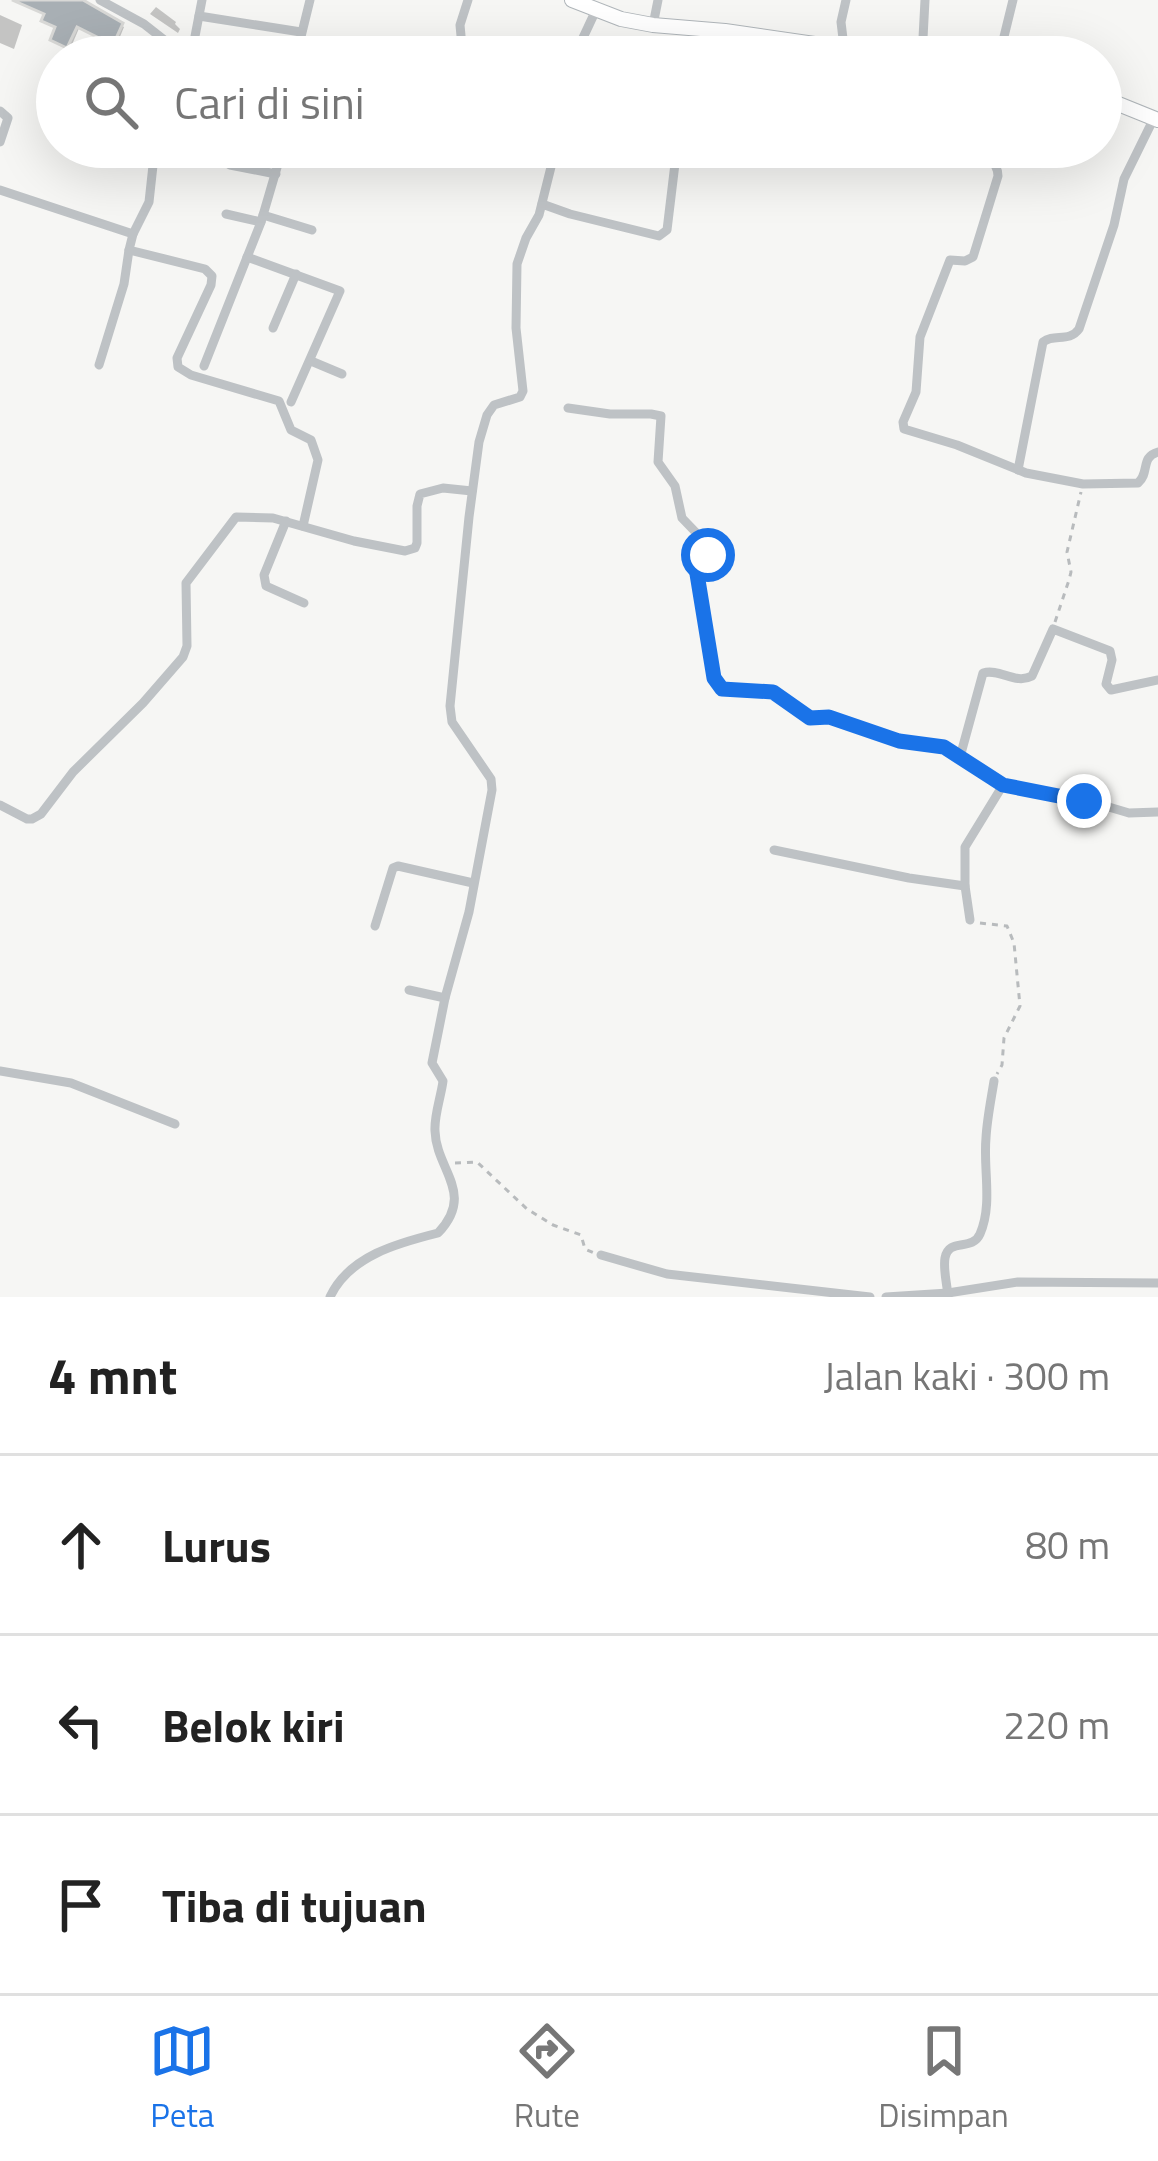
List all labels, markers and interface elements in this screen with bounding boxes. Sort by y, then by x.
search box [36,36,1122,168]
text: Cari di sini [174,68,365,136]
icon: search [78,69,144,135]
route start [681,528,735,582]
route end [1057,774,1111,828]
text: 4 mnt [48,1336,177,1414]
text: Jalan kaki · 300 m [823,1346,1110,1405]
text: Lurus [162,1511,271,1579]
icon: ahead [48,1512,114,1578]
text: 80 m [1025,1515,1110,1574]
text: Belok kiri [162,1691,345,1759]
icon: left [48,1692,114,1758]
text: 220 m [1003,1695,1110,1754]
text: Tiba di tujuan [162,1871,427,1939]
icon: arrive [48,1872,114,1938]
tab: Peta [149,2018,215,2140]
tab: Rute [514,2018,580,2140]
tab: Disimpan [878,2018,1009,2140]

